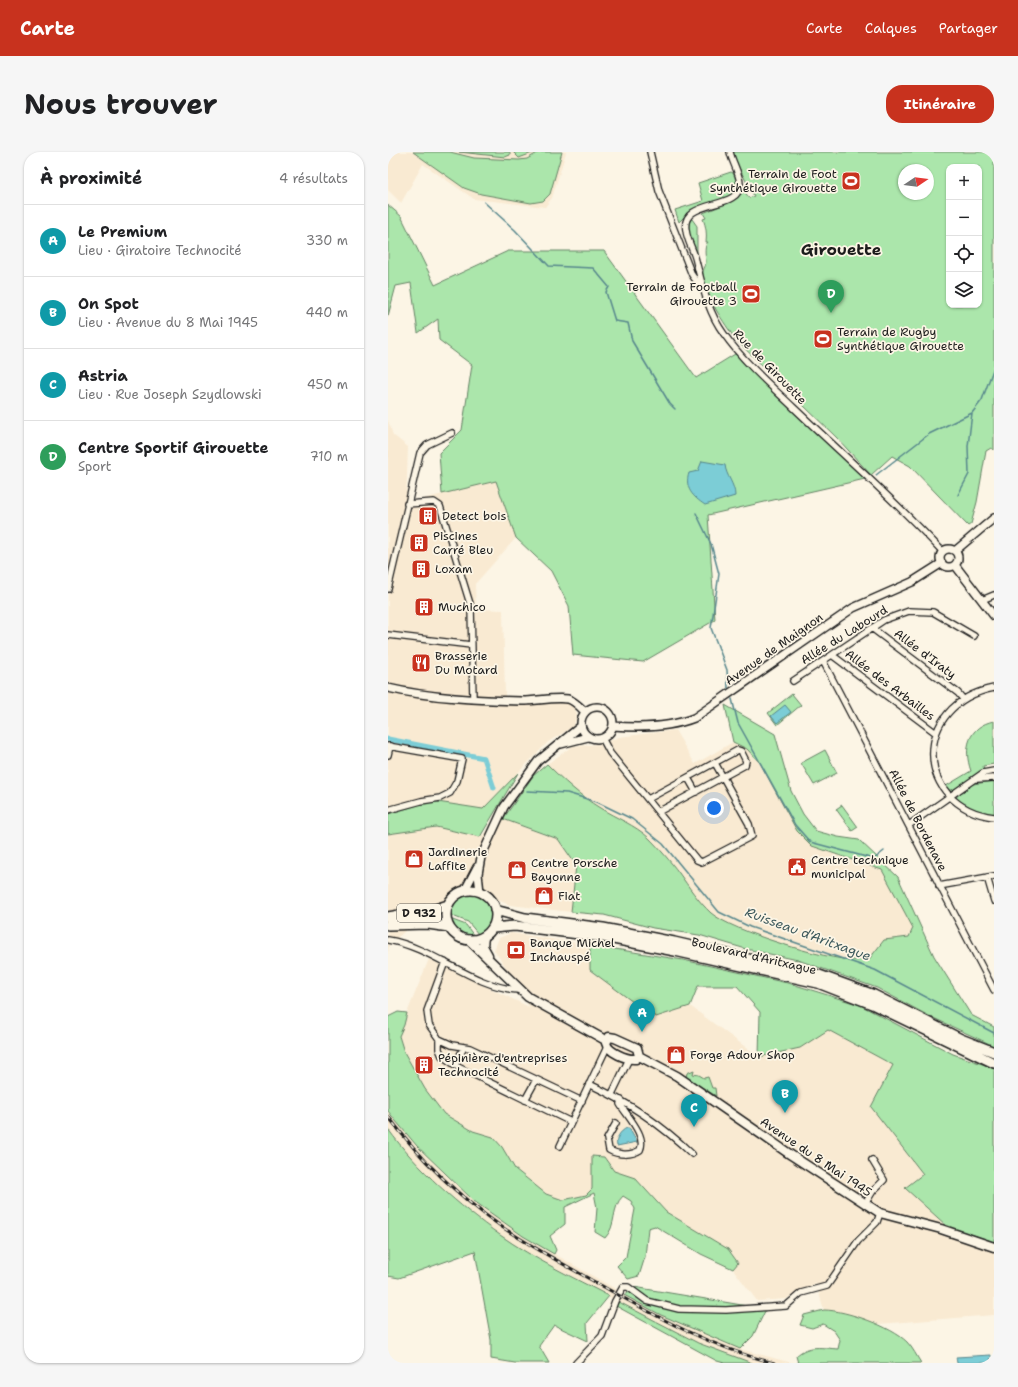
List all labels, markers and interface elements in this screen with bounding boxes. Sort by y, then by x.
text: Carte [20,16,75,41]
text: Carte [806,19,843,37]
text: Calques [865,19,917,37]
text: Partager [939,19,998,37]
text: Nous trouver [24,85,218,123]
button: Itinéraire [886,85,994,123]
north arrow [898,164,934,200]
map controls [946,164,982,308]
button: + [946,164,982,200]
place label: Terrain de Foot Synthétique Girouette [710,166,837,196]
text: À proximité [40,167,142,189]
text: 4 résultats [279,170,348,187]
sports icon: Terrain de Foot Synthétique Girouette [840,170,862,192]
button: − [946,200,982,236]
text: Le Premium [78,222,167,242]
text: A [48,232,58,249]
text: 330 m [306,232,348,249]
button: locate [946,236,982,272]
district label: Girouette [801,239,882,260]
text: Lieu · Giratoire Technocité [78,242,242,259]
button: layers [946,272,982,308]
place label: Terrain de Football Girouette 3 [626,279,737,309]
pin: D [818,280,844,313]
sports icon: Terrain de Football Girouette 3 [740,283,762,305]
text: On Spot [78,294,139,314]
text: B [49,304,57,321]
text: 440 m [306,304,348,321]
text: Lieu · Avenue du 8 Mai 1945 [78,314,258,331]
place label: Terrain de Rugby Synthétique Girouette [837,324,964,354]
street label: Rue de Girouette [730,326,810,408]
sports icon: Terrain de Rugby Synthétique Girouette [812,328,834,350]
text: Astria [78,366,128,386]
text: C [49,376,57,393]
text: 450 m [307,376,348,393]
text: Lieu · Rue Joseph Szydlowski [78,386,262,403]
text: Centre Sportif Girouette [78,438,268,458]
text: D [48,448,58,465]
text: 710 m [310,448,348,465]
text: Sport [78,458,111,475]
building icon: Detect bois [417,505,439,527]
place label: Detect bois [442,508,506,524]
place label: Piscines Carré Bleu [433,528,493,558]
building icon: Piscines Carré Bleu [408,532,430,554]
building icon: Loxam [410,558,432,580]
place label: Loxam [435,561,472,577]
building icon: Muchico [413,596,435,618]
place label: Muchico [438,599,486,615]
street label: Allée du Labourd [798,602,891,668]
street label: Avenue de Maignon [722,609,826,689]
street label: Allée d'Iraty [891,625,959,683]
street label: Allée des Arbailles [842,646,938,724]
place label: Brasserie Du Motard [435,648,498,678]
restaurant icon: Brasserie Du Motard [410,652,432,674]
street label: Allée de Bordenave [885,766,951,874]
your location [704,798,724,818]
place label: Jardinerie Laffite [428,844,488,874]
shop icon: Jardinerie Laffite [403,848,425,870]
place label: Centre technique municipal [811,852,909,882]
place label: Centre Porsche Bayonne [531,855,618,885]
public building icon: Centre technique municipal [786,856,808,878]
shop icon: Centre Porsche Bayonne [506,859,528,881]
shop icon: Fiat [533,885,555,907]
place label: Fiat [558,888,580,904]
water label: Ruisseau d'Aritxague [743,903,873,965]
road number: D 932 [397,904,441,922]
street label: Boulevard d'Aritxague [690,934,818,978]
place label: Banque Michel Inchauspé [530,935,615,965]
bank icon: Banque Michel Inchauspé [505,939,527,961]
pin: A [629,999,655,1032]
shop icon: Forge Adour Shop [665,1044,687,1066]
place label: Forge Adour Shop [690,1047,795,1063]
place label: Pépinière d'entreprises Technocité [438,1050,567,1080]
building icon: Pépinière d'entreprises Technocité [413,1054,435,1076]
pin: B [772,1080,798,1113]
pin: C [681,1094,707,1127]
street label: Avenue du 8 Mai 1945 [757,1114,875,1200]

